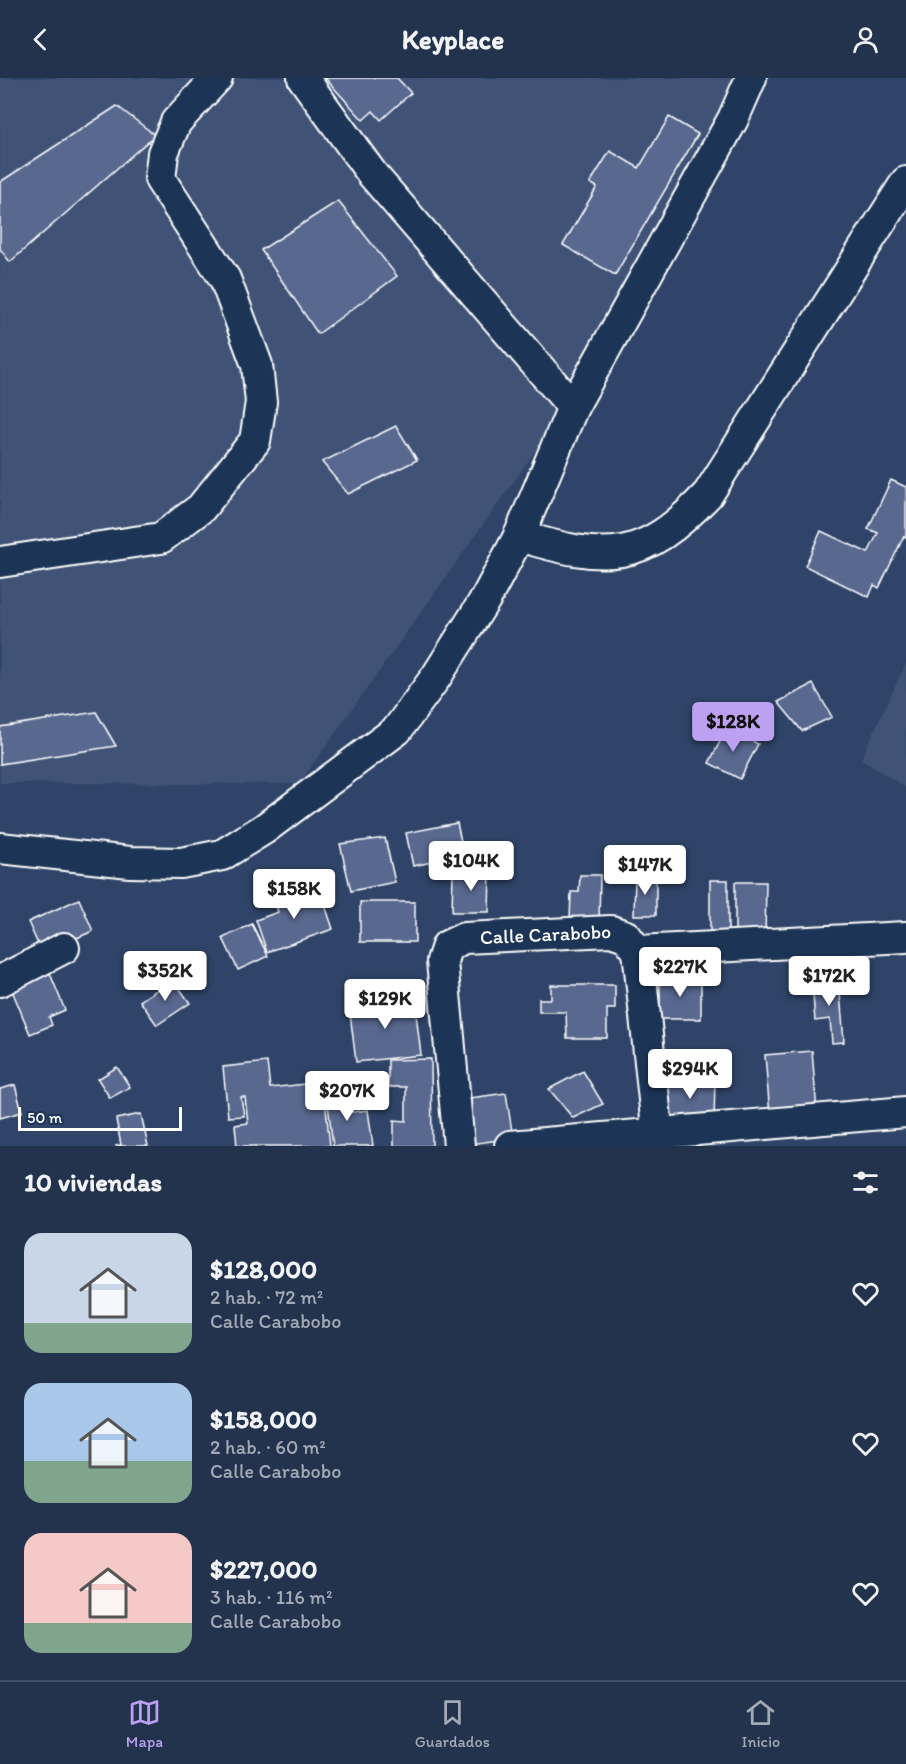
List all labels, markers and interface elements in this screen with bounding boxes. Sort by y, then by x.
icon: back [24,23,57,56]
text: Keyplace [402,23,504,56]
icon: person [849,23,882,56]
pin: $128K [691,702,775,753]
text: $128K [706,709,760,733]
pin: $104K [429,841,513,892]
pin: $147K [603,845,687,896]
text: $104K [443,848,499,872]
text: $147K [618,852,672,876]
pin: $158K [252,869,336,920]
text: $158K [267,876,321,900]
street label: Calle Carabobo [479,919,612,949]
pin: $227K [638,947,722,998]
pin: $352K [123,951,207,1002]
text: $227K [653,954,707,978]
pin: $172K [787,956,871,1007]
text: $352K [138,958,192,982]
text: $172K [803,963,855,987]
pin: $129K [343,979,427,1030]
text: $129K [358,986,412,1010]
pin: $294K [648,1049,732,1100]
text: $294K [662,1056,718,1080]
pin: $207K [305,1071,389,1122]
text: $207K [319,1078,375,1102]
scale bar [18,1104,182,1132]
text: 50 m [27,1108,62,1127]
text: 10 viviendas [24,1166,162,1198]
icon: filters [849,1166,882,1199]
text: $128,000 [210,1253,317,1285]
icon: home [72,1257,144,1329]
icon: heart [849,1277,882,1310]
text: 2 hab. · 72 m² [210,1285,323,1309]
text: Calle Carabobo [210,1309,341,1333]
text: $158,000 [210,1403,317,1435]
icon: home [72,1407,144,1479]
icon: heart [849,1427,882,1460]
text: 2 hab. · 60 m² [210,1435,326,1459]
text: Calle Carabobo [210,1459,341,1483]
text: $227,000 [210,1553,318,1585]
icon: home [72,1557,144,1629]
icon: heart [849,1577,882,1610]
text: 3 hab. · 116 m² [210,1585,332,1609]
text: Calle Carabobo [210,1609,341,1633]
tab: Mapa [126,1696,163,1751]
tab: Guardados [415,1696,490,1751]
tab: Inicio [742,1696,780,1751]

